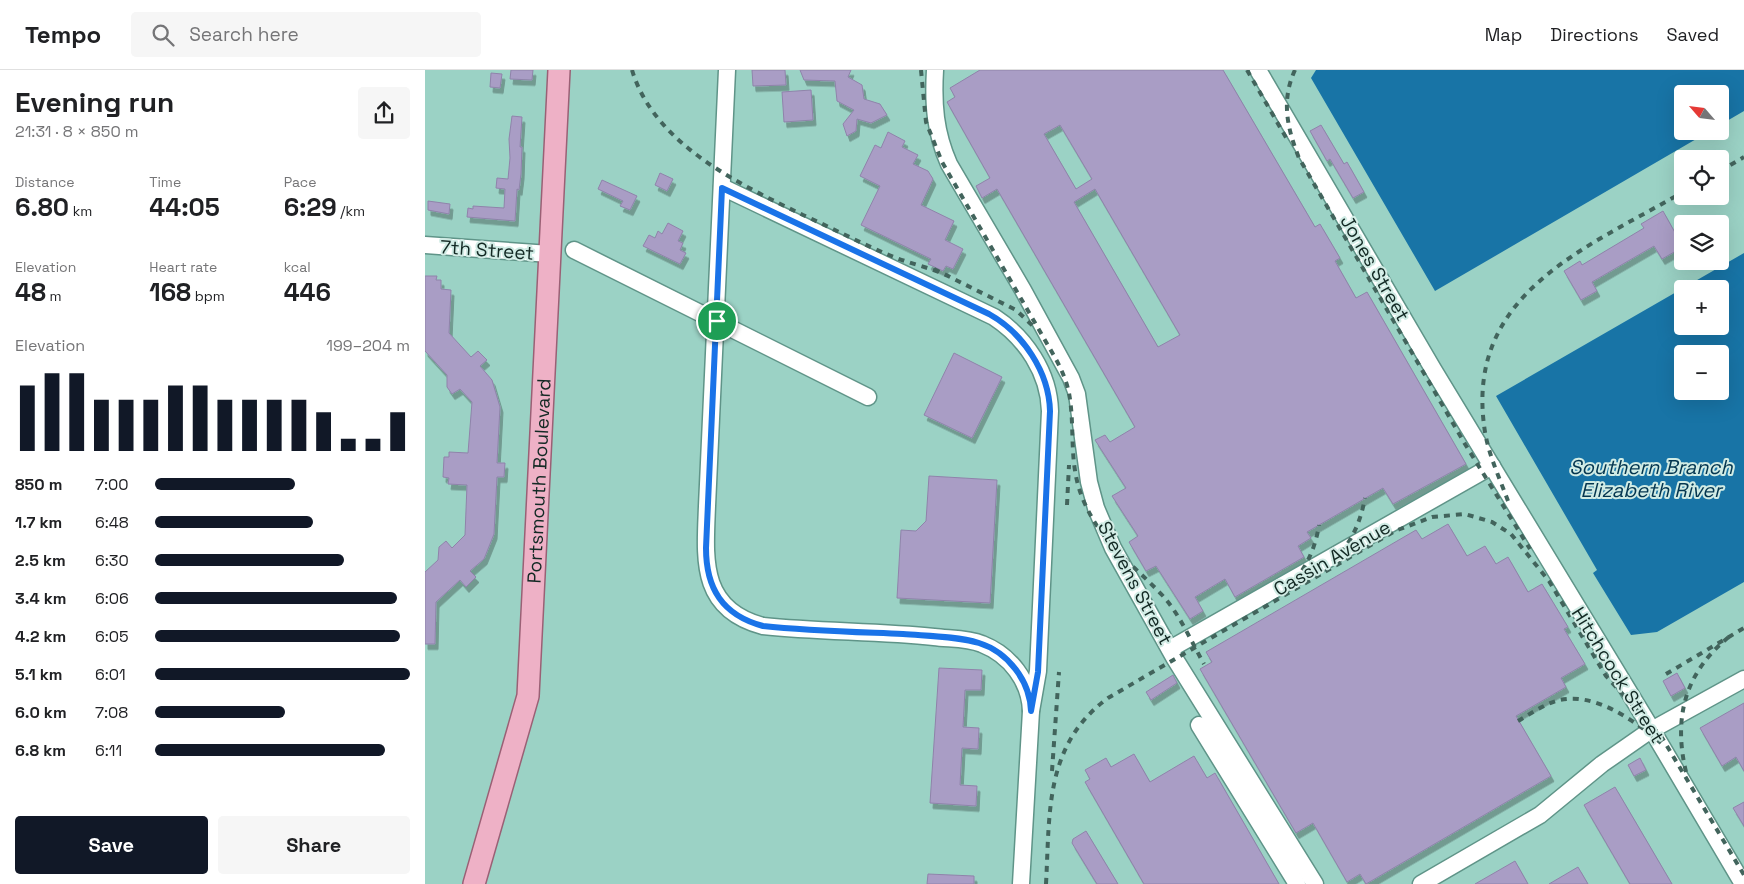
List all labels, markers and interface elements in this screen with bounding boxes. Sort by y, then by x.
search box [131,12,481,57]
text: Tempo [25,19,101,50]
icon: search [149,21,177,49]
text: Search here [189,22,299,47]
text: Map [1485,23,1522,46]
text: Directions [1550,23,1639,46]
text: Saved [1667,23,1719,46]
text: Evening run [15,84,174,120]
north arrow [1674,85,1729,140]
map controls [1674,85,1729,400]
button: share [358,87,410,139]
text: 21:31 · 8 × 850 m [15,121,139,142]
button: locate [1674,150,1729,205]
text: Distance [15,173,75,191]
text: Time [149,173,181,191]
text: Pace [284,173,316,191]
text: 6.80 [15,191,69,223]
text: 44:05 [149,191,220,223]
text: 6:29 [284,191,337,223]
text: km [69,202,92,220]
text: /km [337,202,365,220]
street label: Jones Street [1335,210,1415,326]
button: layers [1674,215,1729,270]
street label: 7th Street [439,234,535,266]
text: Elevation [15,258,76,276]
text: Heart rate [149,258,217,276]
text: kcal [284,258,311,276]
text: 48 [15,276,46,308]
text: 168 [149,276,191,308]
text: 446 [284,276,331,308]
button: + [1674,280,1729,335]
text: m [46,287,62,305]
text: bpm [191,287,225,305]
pin [696,300,738,342]
icon: arrive [703,307,731,335]
text: Elevation [15,335,85,356]
text: 199–204 m [326,335,410,356]
button: − [1674,345,1729,400]
street label: Portsmouth Boulevard [521,378,556,584]
water label: Southern Branch Elizabeth River [1569,454,1733,503]
text: 850 m [15,474,62,495]
text: 7:00 [95,474,129,495]
text: 1.7 km [15,512,62,533]
text: 6:48 [95,512,129,533]
street label: Cassin Avenue [1269,514,1395,602]
street label: Stevens Street [1092,517,1178,649]
text: 2.5 km [15,550,66,571]
text: 6:30 [95,550,129,571]
text: 3.4 km [15,588,66,609]
text: 6:06 [95,588,129,609]
street label: Hitchcock Street [1566,602,1670,748]
text: 4.2 km [15,626,66,647]
text: 6:05 [95,626,129,647]
text: 5.1 km [15,664,63,685]
text: 6:01 [95,664,126,685]
text: 6.0 km [15,702,67,723]
text: 7:08 [95,702,128,723]
text: 6.8 km [15,740,66,761]
text: 6:11 [95,740,122,761]
button: Save [15,816,208,874]
button: Share [218,816,410,874]

